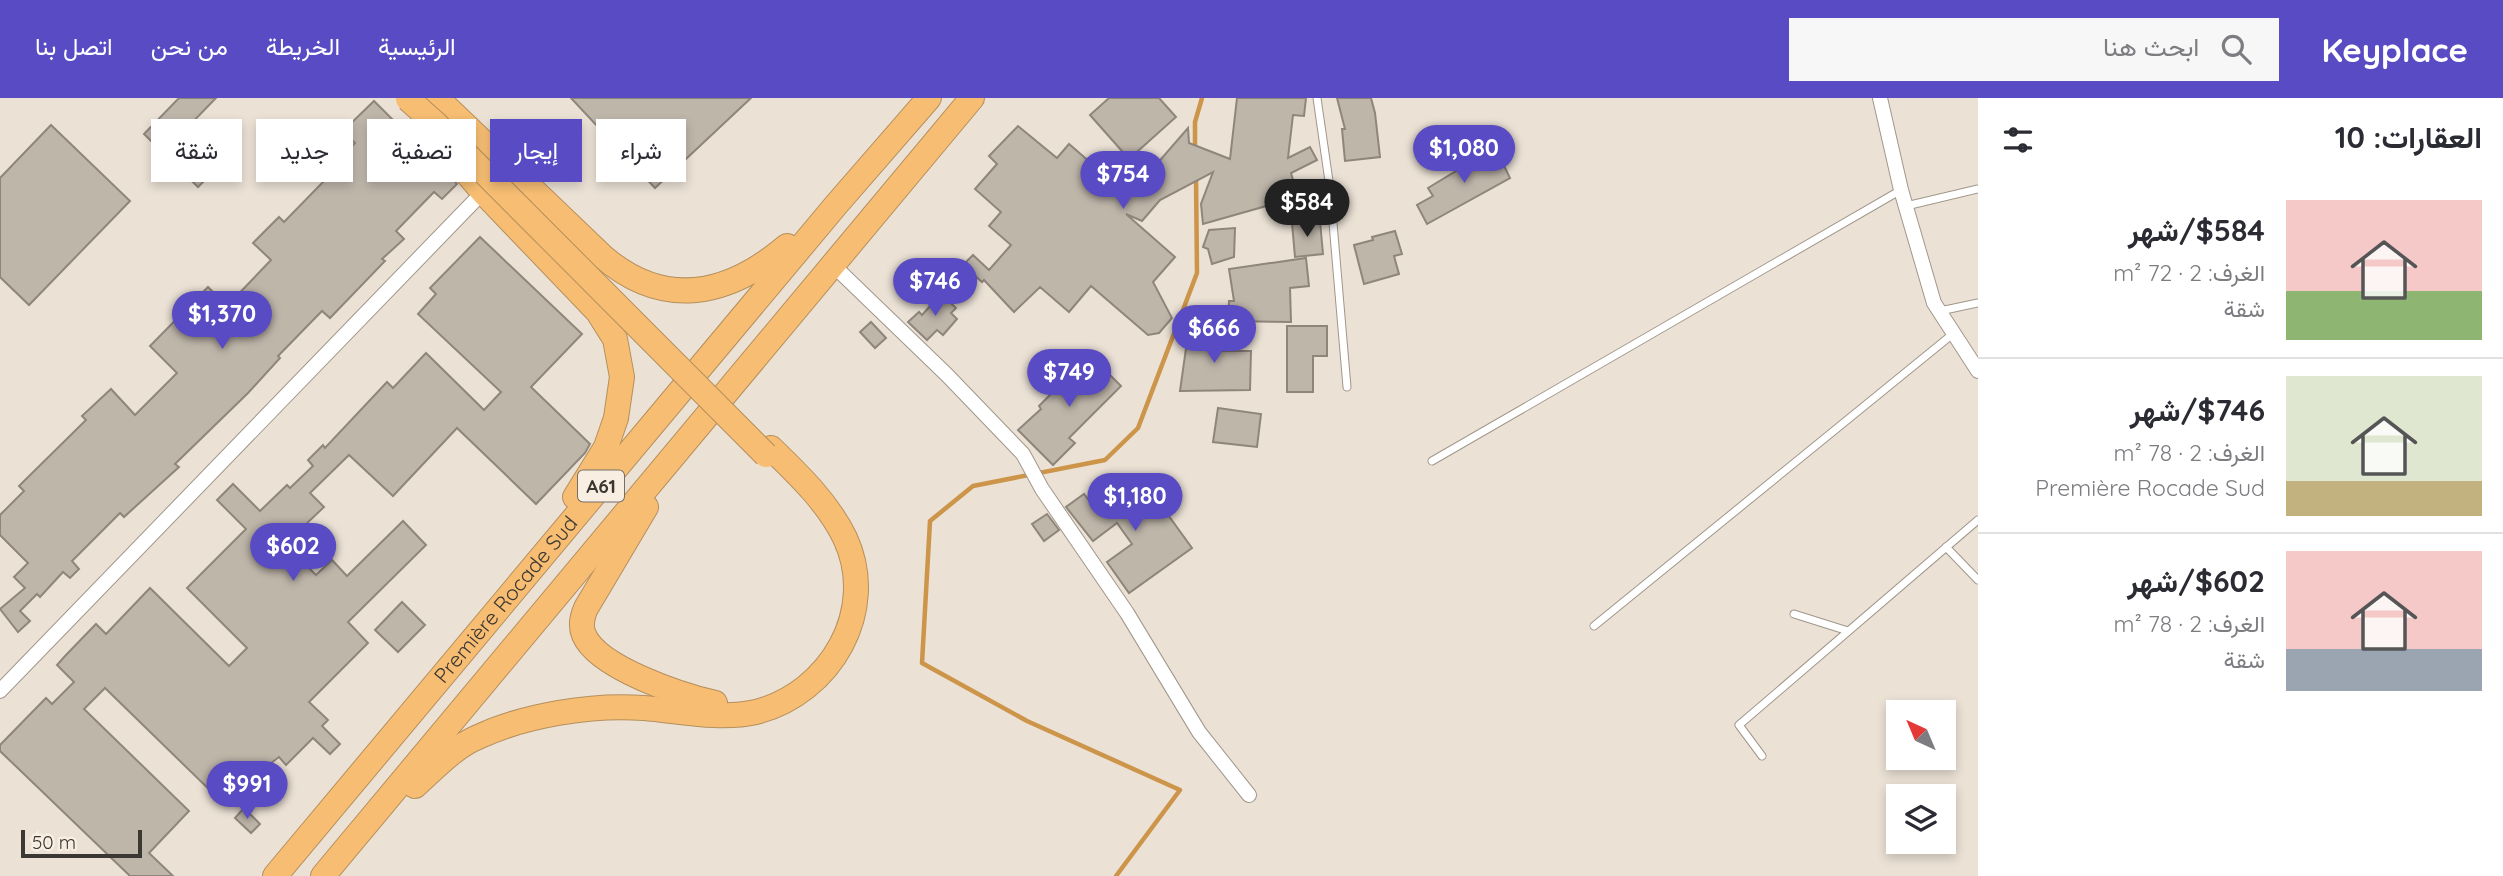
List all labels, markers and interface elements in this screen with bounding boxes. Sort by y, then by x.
search box [1789,18,2279,81]
text: Keyplace [2321,29,2468,70]
text: ابحث هنا [2103,30,2199,63]
icon: search [2217,30,2255,68]
text: اتصل بنا [35,31,113,61]
text: من نحن [151,31,228,61]
text: الخريطة [266,31,340,61]
text: الرئيسية [378,31,456,61]
text: العقارات: 10 [2335,118,2482,156]
chip: شقة [151,119,242,182]
chip: جديد [256,119,353,182]
chip: تصفية [367,119,476,182]
chip: إيجار [490,119,582,182]
chip: شراء [596,119,686,182]
icon: filters [1999,121,2037,159]
pin: $1,080 [1407,126,1521,185]
text: $1,080 [1429,133,1499,162]
pin: $754 [1082,152,1164,211]
text: $754 [1096,159,1150,188]
pin: $584 [1266,180,1348,239]
text: $584 [1280,187,1334,216]
text: $584/شهر [2128,211,2265,249]
icon: home [2342,228,2426,312]
pin: $746 [894,258,976,318]
text: الغرف: 2 · 72 m² [2113,258,2265,287]
text: $746 [909,266,961,295]
pin: $1,370 [165,292,279,351]
text: شقة [2223,294,2265,323]
text: $1,370 [188,299,256,328]
pin: $666 [1173,306,1255,365]
text: $666 [1188,313,1240,342]
pin: $749 [1028,350,1110,409]
text: $749 [1043,357,1095,386]
text: $746/شهر [2130,391,2265,429]
icon: home [2342,404,2426,488]
text: الغرف: 2 · 78 m² [2113,438,2265,467]
road number: A61 [578,470,624,502]
text: Première Rocade Sud [2035,473,2265,502]
pin: $1,180 [1078,474,1192,533]
text: $1,180 [1103,481,1167,510]
street label: Première Rocade Sud [428,510,582,688]
pin: $602 [252,524,334,583]
text: $602 [266,531,320,560]
text: $602/شهر [2127,562,2265,600]
icon: home [2342,579,2426,663]
text: الغرف: 2 · 78 m² [2113,609,2265,638]
text: شقة [2223,645,2265,674]
north arrow [1886,700,1956,770]
map controls [1886,700,1956,854]
pin: $991 [206,762,288,821]
text: $991 [223,769,271,798]
button: layers [1886,784,1956,854]
scale bar [21,827,142,859]
text: 50 m [32,830,76,854]

